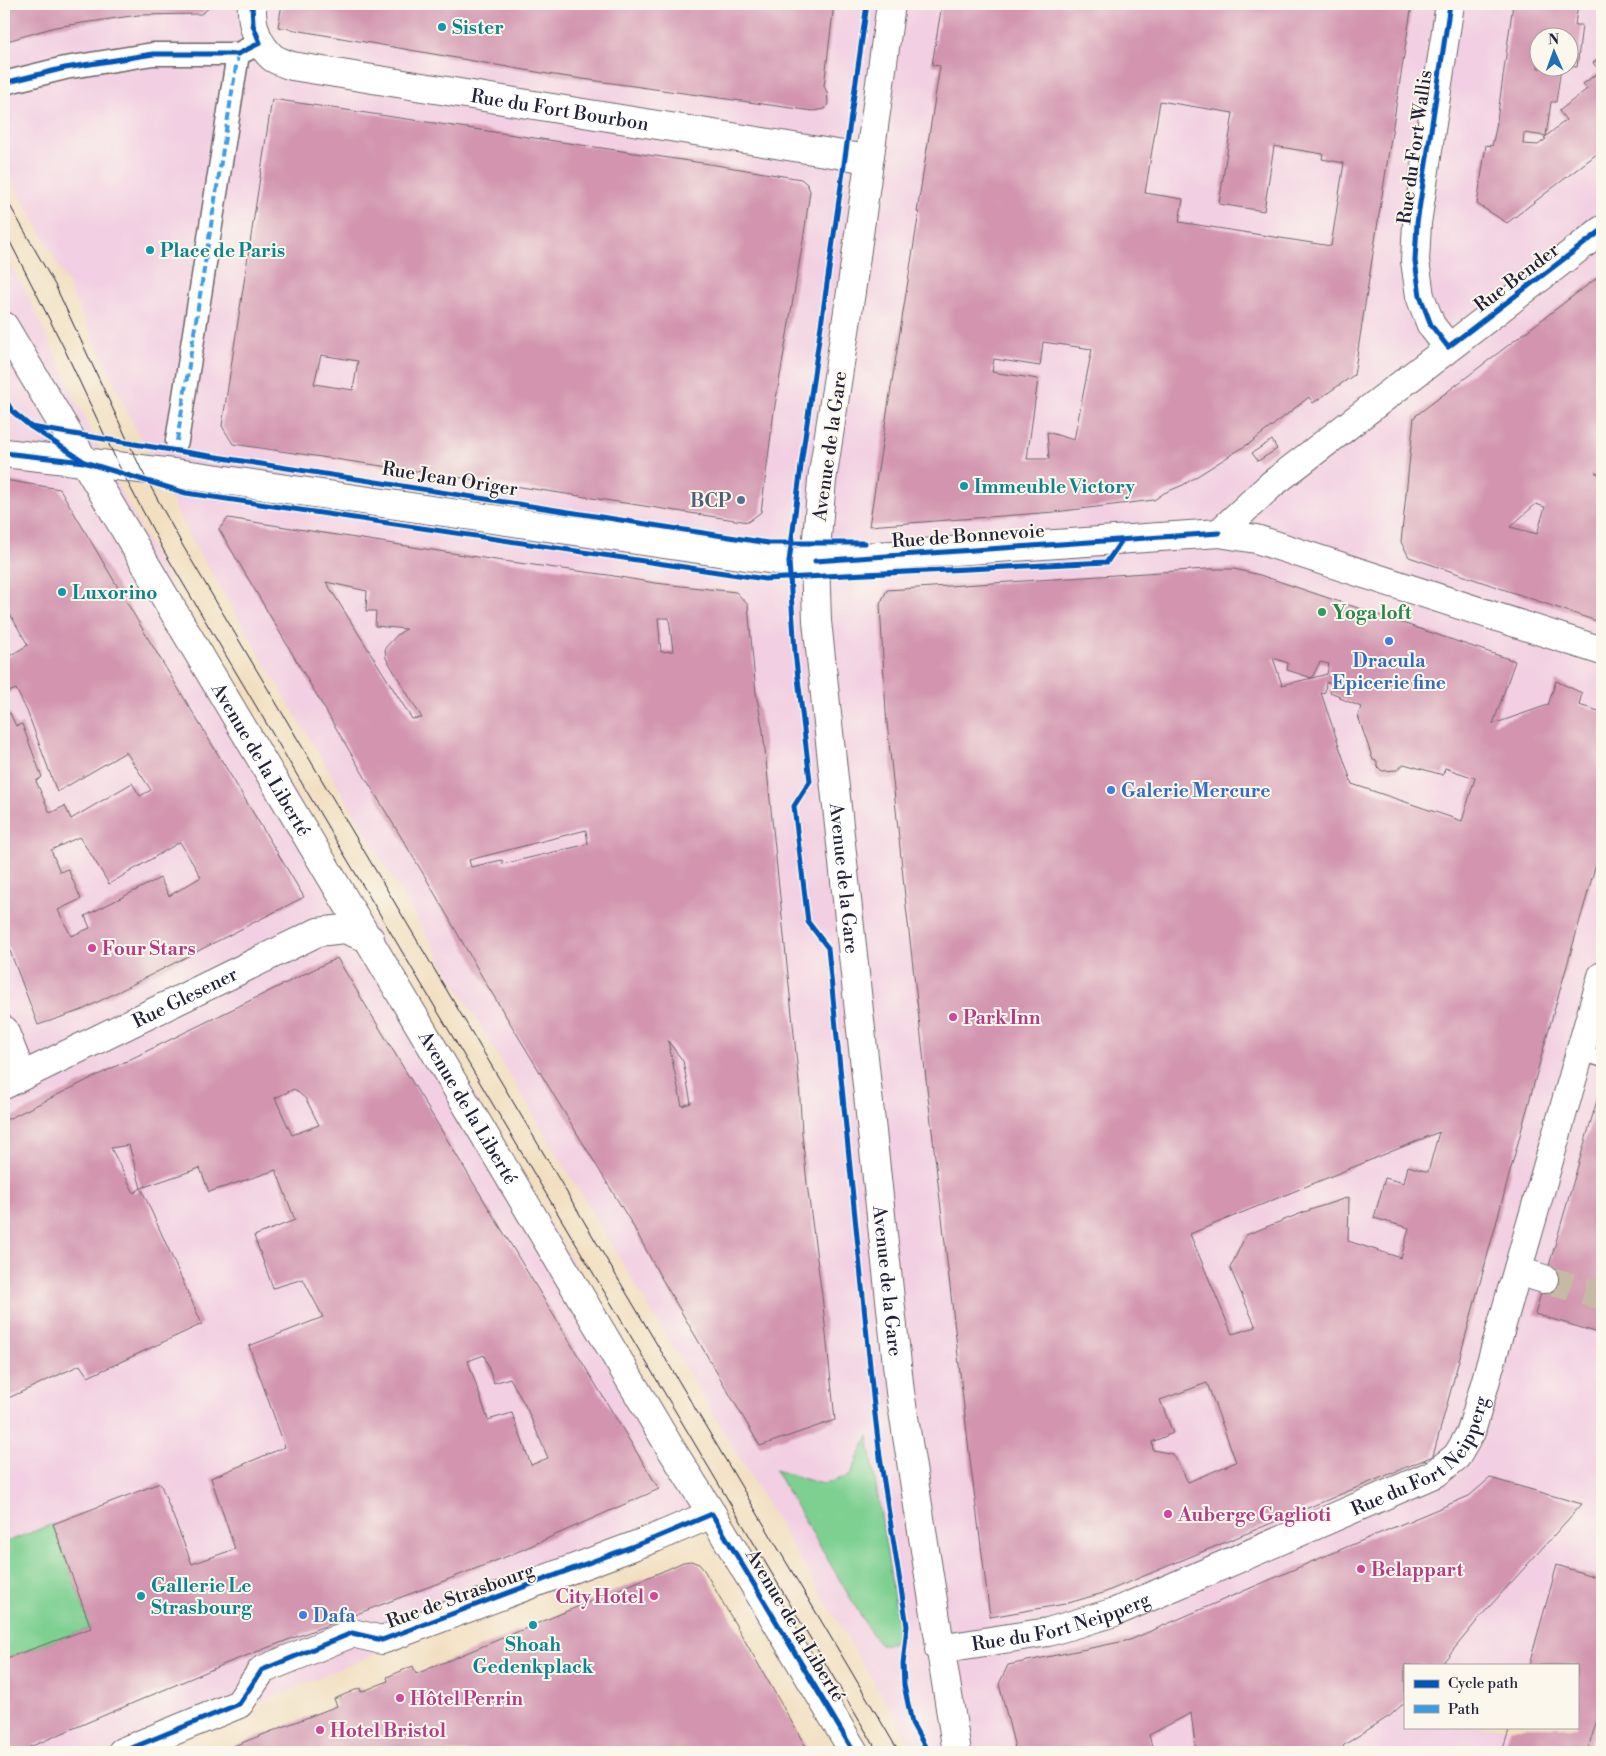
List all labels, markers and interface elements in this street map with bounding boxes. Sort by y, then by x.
place label: Sister [452,16,504,40]
marker: Sister [436,21,448,33]
north arrow [1528,28,1578,78]
text: N [1548,31,1559,49]
street label: Rue du Fort Wallis [1392,68,1438,226]
street label: Rue du Fort Bourbon [469,84,651,136]
street label: Rue Bender [1469,238,1564,318]
place label: Place de Paris [160,239,285,263]
marker: Place de Paris [144,244,156,256]
street label: Avenue de la Gare [807,370,852,524]
street label: Rue Jean Origer [380,456,519,502]
place label: Immeuble Victory [974,475,1135,499]
marker: Immeuble Victory [958,480,970,492]
place label: BCP [690,489,732,513]
marker: BCP [735,494,747,506]
street label: Rue de Bonnevoie [891,519,1045,553]
place label: Luxorino [72,581,157,605]
marker: Luxorino [56,586,68,598]
place label: Yoga loft [1332,601,1412,625]
marker: Yoga loft [1316,606,1328,618]
marker: Dracula Epicerie fine [1383,635,1395,647]
place label: Dracula Epicerie fine [1332,649,1446,695]
street label: Avenue de la Liberté [205,678,316,841]
place label: Galerie Mercure [1121,779,1270,803]
marker: Galerie Mercure [1105,784,1117,796]
street label: Avenue de la Gare [824,801,864,955]
place label: Four Stars [102,937,196,961]
marker: Four Stars [86,942,98,954]
street label: Rue Glesener [129,962,242,1034]
place label: Park Inn [963,1006,1041,1030]
marker: Park Inn [947,1011,959,1023]
street label: Avenue de la Liberté [412,1026,523,1189]
street label: Avenue de la Gare [867,1203,907,1358]
street label: Rue du Fort Neipperg [1347,1393,1494,1521]
place label: Auberge Gaglioti [1177,1503,1331,1527]
marker: Auberge Gaglioti [1162,1508,1174,1520]
street label: Avenue de la Liberté [739,1544,850,1706]
street label: Rue de Strasbourg [383,1558,538,1634]
place label: Belappart [1371,1558,1463,1582]
marker: Belappart [1355,1563,1367,1575]
place label: Gallerie Le Strasbourg [151,1574,253,1620]
place label: City Hotel [555,1585,644,1609]
street label: Rue du Fort Neipperg [970,1587,1154,1657]
marker: Gallerie Le Strasbourg [135,1590,147,1602]
marker: City Hotel [648,1590,660,1602]
place label: Dafa [313,1604,356,1628]
marker: Dafa [297,1609,309,1621]
marker: Shoah Gedenkplack [527,1619,539,1631]
place label: Shoah Gedenkplack [473,1633,594,1679]
legend [1404,1664,1578,1728]
text: Cycle path [1448,1674,1518,1693]
place label: Hôtel Perrin [410,1687,523,1711]
marker: Hôtel Perrin [394,1692,406,1704]
text: Path [1448,1700,1480,1719]
place label: Hotel Bristol [330,1719,446,1743]
marker: Hotel Bristol [314,1724,326,1736]

